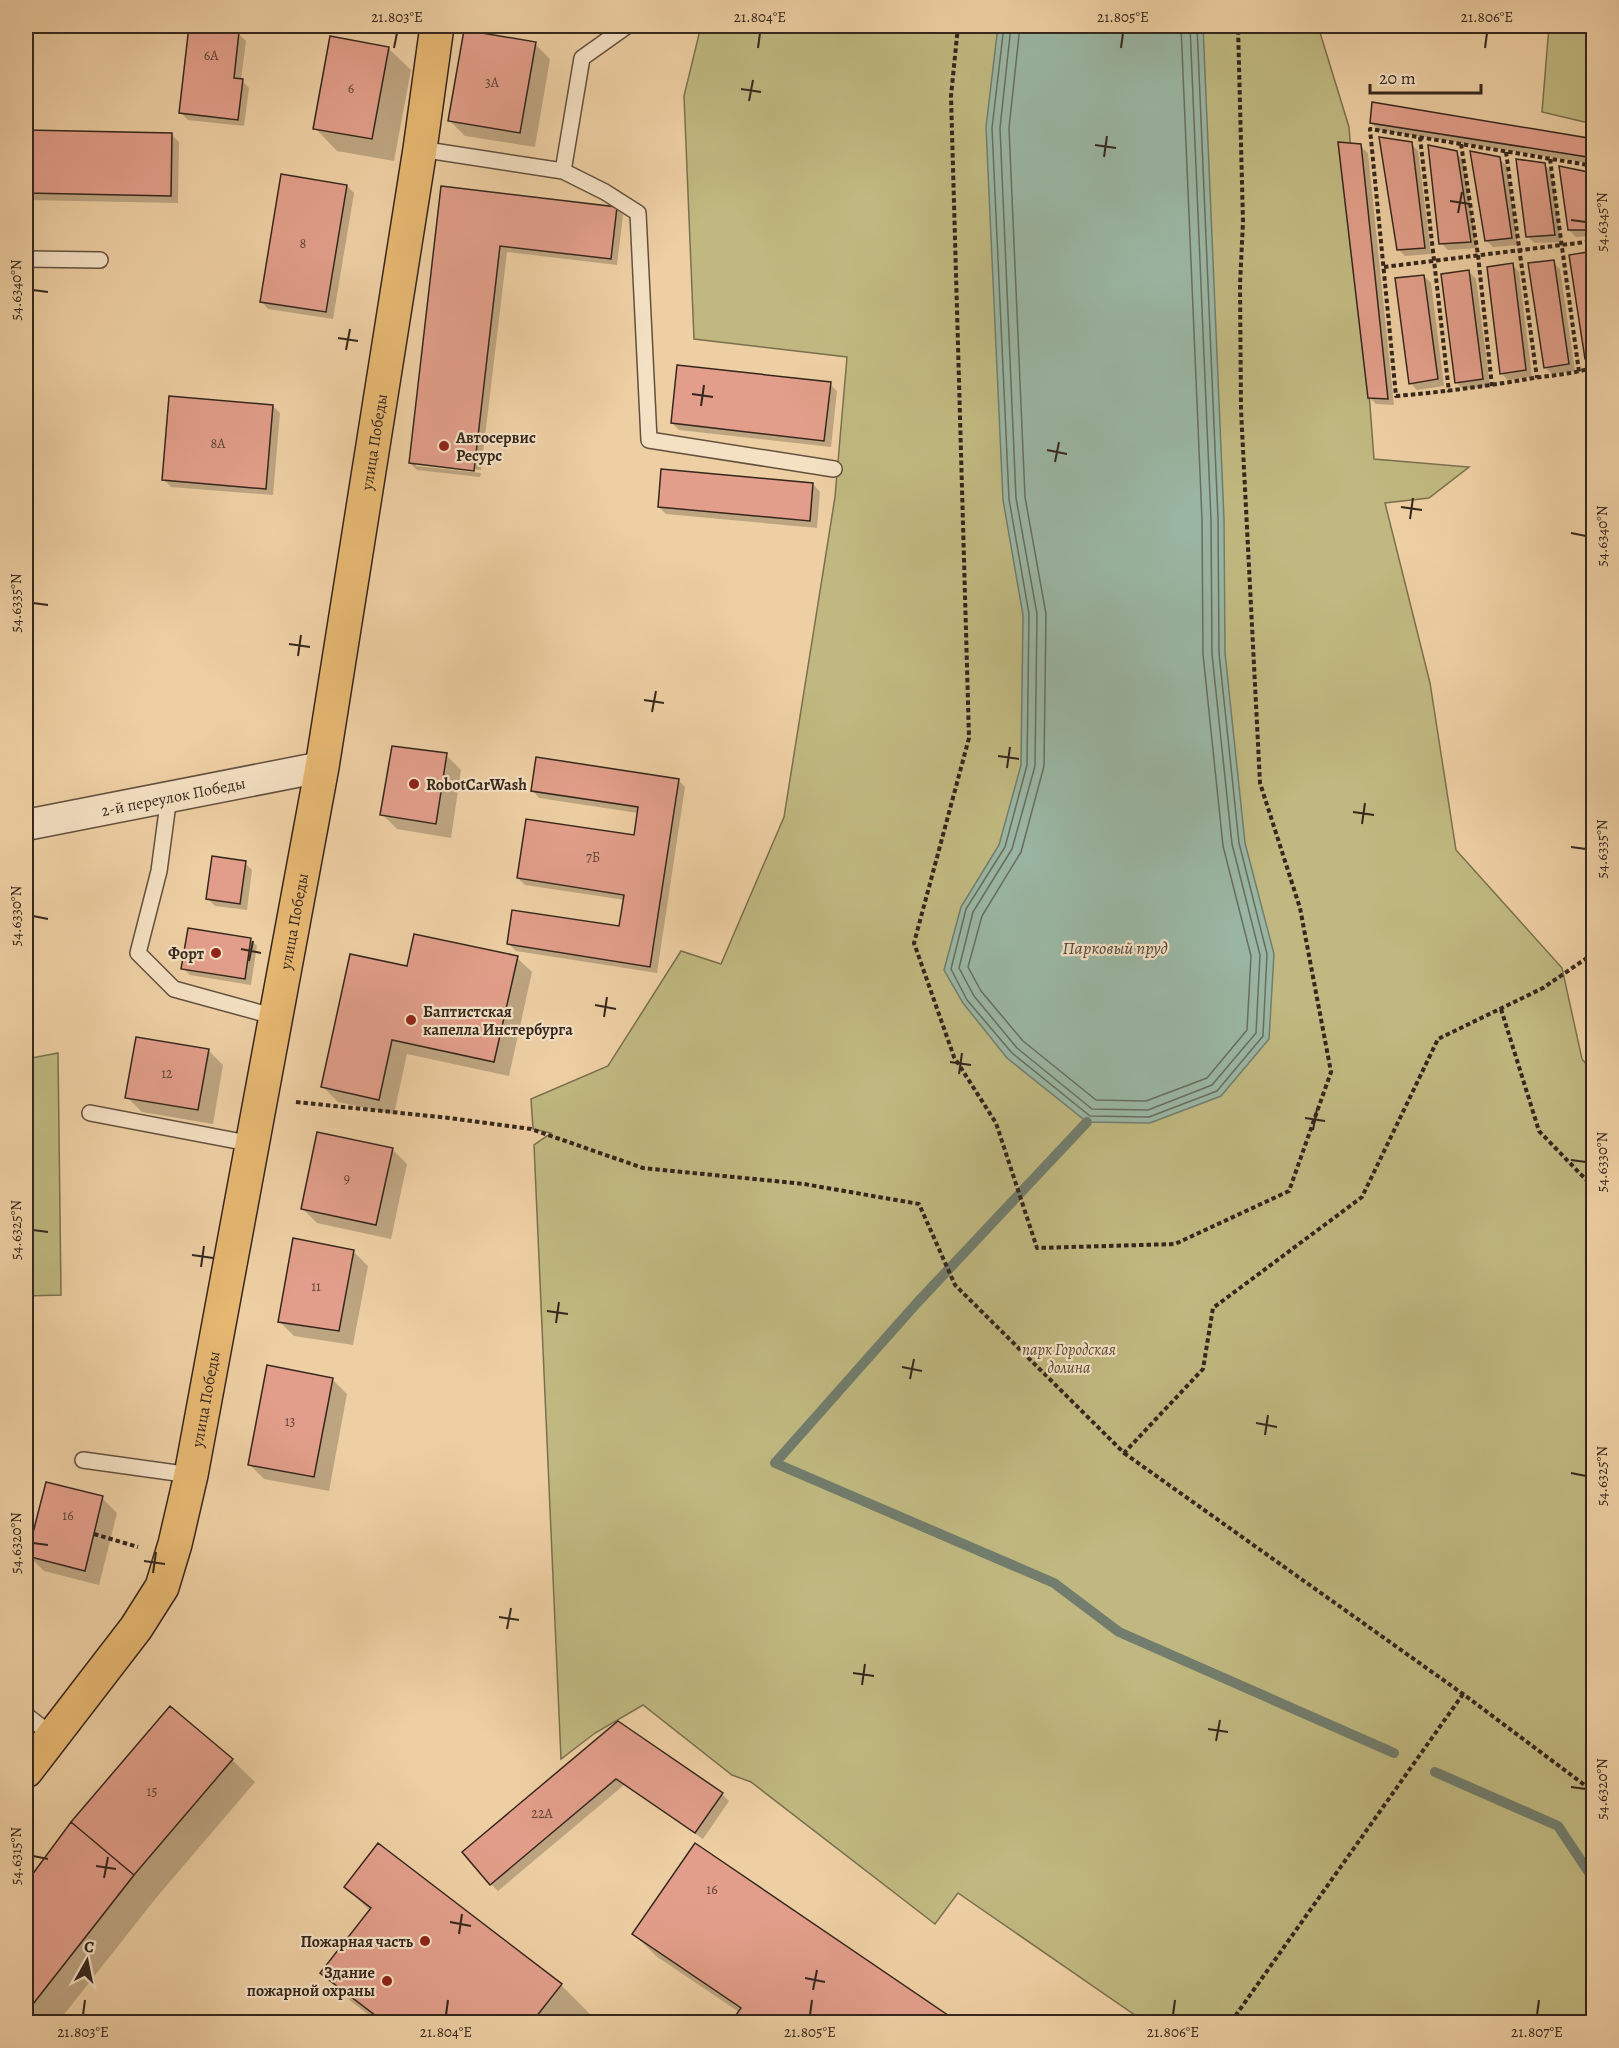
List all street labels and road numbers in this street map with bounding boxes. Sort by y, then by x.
street label: улица Победы [356,392,393,493]
street label: 2-й переулок Победы [99,772,247,822]
street label: улица Победы [275,871,314,972]
street label: улица Победы [186,1349,226,1450]

